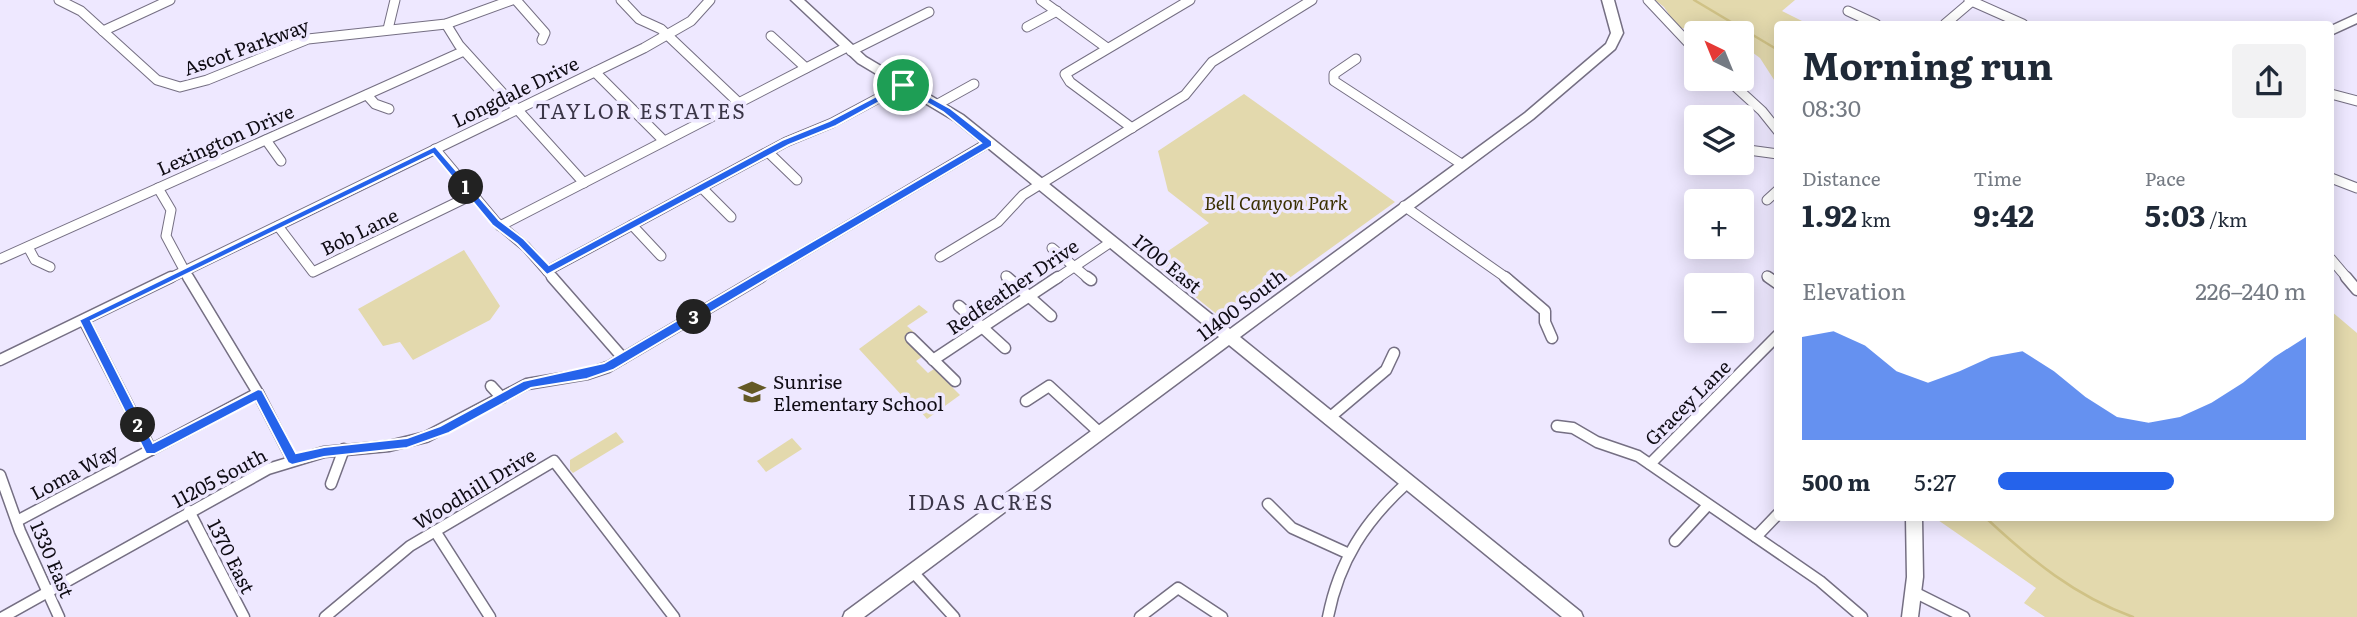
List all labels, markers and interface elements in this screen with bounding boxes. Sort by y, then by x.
street label: Ascot Parkway [179,10,313,82]
north arrow [1684,21,1754,91]
map controls [1684,21,1754,343]
text: Morning run [1802,35,2053,92]
button: share [2232,44,2306,118]
street label: Longdale Drive [447,48,583,134]
pin [873,55,933,115]
icon: arrive [884,66,922,104]
text: 08:30 [1802,90,1861,124]
district label: TAYLOR ESTATES [535,94,747,125]
street label: Lexington Drive [152,96,298,182]
button: layers [1684,105,1754,175]
text: Distance [1802,164,1881,192]
text: Time [1973,164,2022,192]
text: Pace [2145,164,2185,192]
pin: 1 [448,170,484,204]
text: 1 [462,172,469,200]
park label: Bell Canyon Park [1204,188,1349,216]
button: + [1684,189,1754,259]
text: 1.92 [1802,192,1857,236]
text: 9:42 [1973,192,2034,236]
text: 5:03 [2145,192,2206,236]
street label: Bob Lane [316,200,403,262]
text: km [1857,205,1891,233]
text: /km [2206,205,2247,233]
street label: 1700 East [1128,227,1208,300]
street label: Redfeather Drive [940,231,1084,341]
street label: 11400 South [1191,261,1291,347]
button: − [1684,273,1754,343]
text: Elevation [1802,273,1906,307]
text: 226–240 m [2195,273,2306,307]
pin: 3 [676,300,712,334]
text: 3 [688,302,699,330]
street label: Gracey Lane [1638,353,1736,451]
place label: Sunrise Elementary School [773,367,944,417]
school or university icon: Sunrise Elementary School [737,377,767,407]
pin: 2 [120,408,156,442]
text: 2 [132,410,143,438]
street label: Loma Way [25,436,123,506]
street label: 11205 South [167,440,271,514]
street label: Woodhill Drive [408,440,541,536]
text: 500 m [1802,464,1870,498]
text: 5:27 [1914,464,1956,498]
district label: IDAS ACRES [908,485,1054,516]
street label: 1370 East [201,514,263,598]
street label: 1330 East [24,516,82,602]

